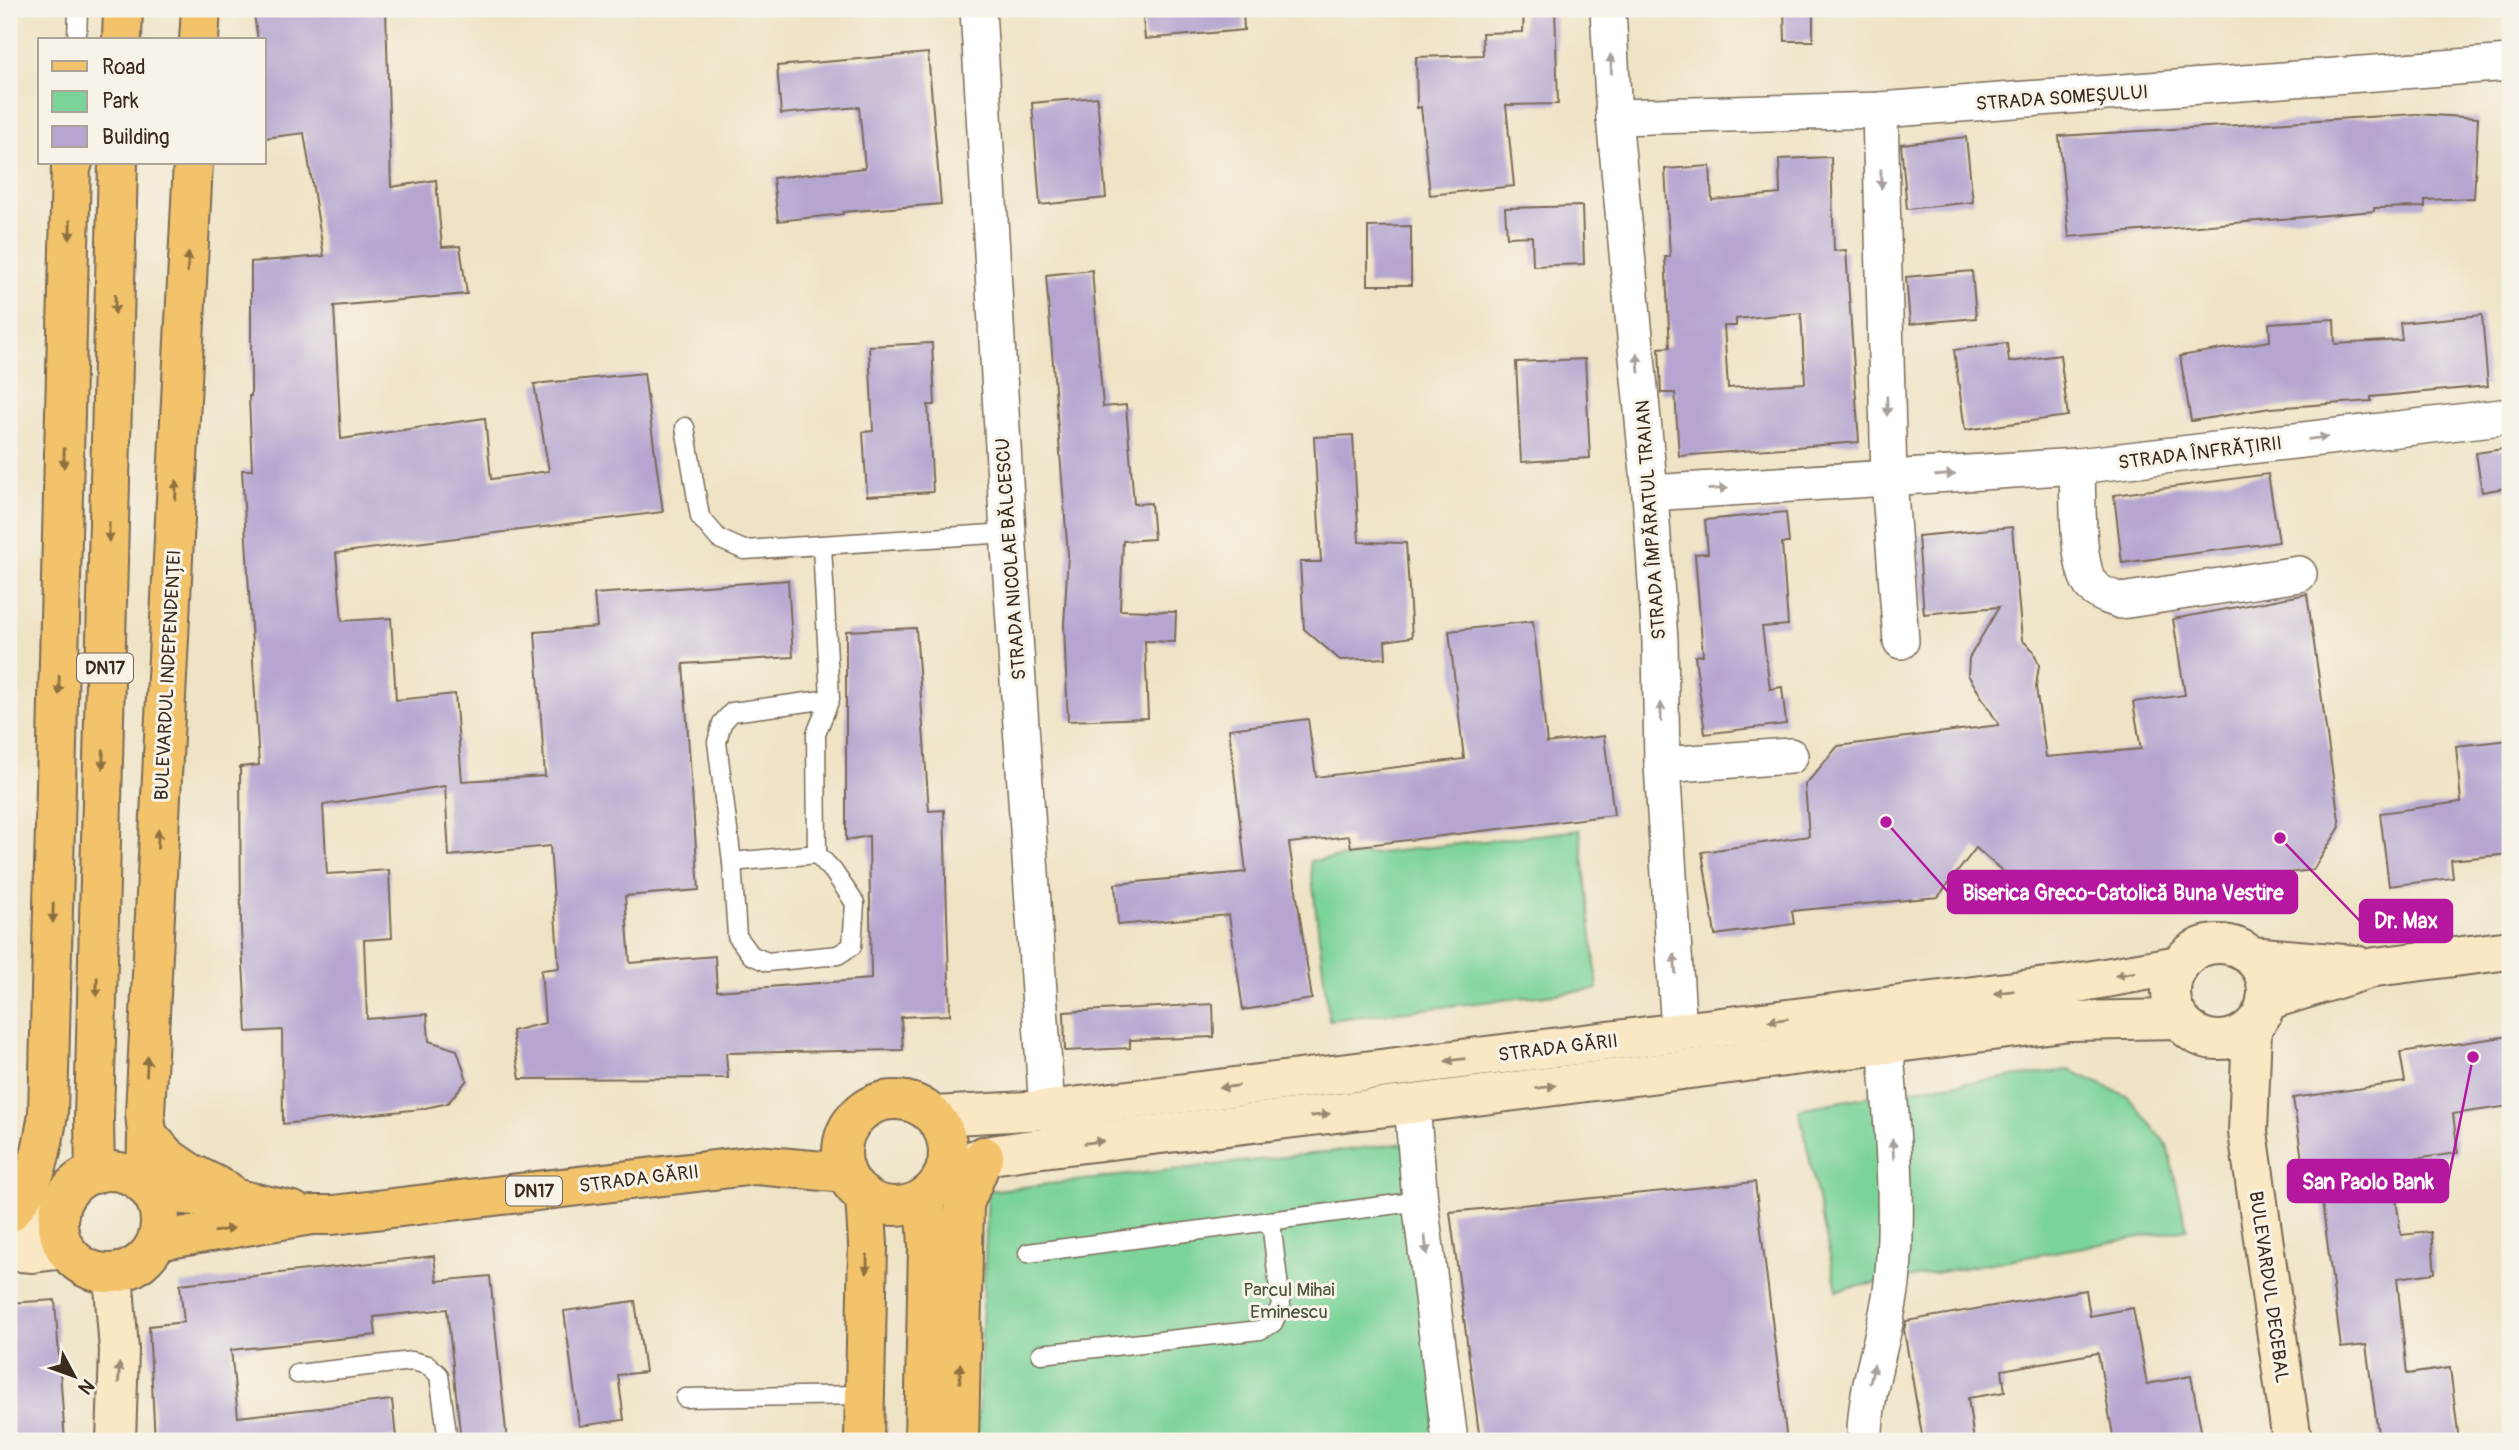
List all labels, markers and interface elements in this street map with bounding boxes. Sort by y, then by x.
legend [38,38,266,164]
one-way arrow [1605,52,1616,74]
text: Road [102,54,146,81]
street label: STRADA SOMEȘULUI [1975,80,2149,116]
text: Park [102,88,139,115]
text: Building [102,124,169,151]
one-way arrow [1876,168,1887,190]
one-way arrow [64,220,75,242]
one-way arrow [182,251,193,273]
one-way arrow [109,294,120,316]
one-way arrow [1632,352,1643,374]
one-way arrow [1882,395,1893,417]
street label: STRADA ÎMPĂRATUL TRAIAN [1631,399,1671,641]
street label: STRADA ÎNFRĂȚIRII [2117,431,2283,475]
one-way arrow [2307,433,2329,444]
street label: STRADA NICOLAE BĂLCESCU [991,437,1031,681]
one-way arrow [58,447,70,469]
one-way arrow [1935,469,1957,480]
one-way arrow [171,478,182,500]
one-way arrow [1708,483,1730,494]
one-way arrow [103,521,115,543]
street label: BULEVARDUL INDEPENDENȚEI [149,549,187,801]
road number: DN17 [77,654,133,682]
one-way arrow [53,674,64,696]
one-way arrow [1655,701,1667,723]
one-way arrow [97,749,109,771]
one-way arrow [153,828,164,850]
callout: Biserica Greco-Catolică Buna Vestire [1948,871,2297,913]
text: Biserica Greco-Catolică Buna Vestire [1962,880,2284,907]
callout: Dr. Max [2360,900,2452,942]
one-way arrow [47,902,59,924]
text: Dr. Max [2374,908,2438,935]
one-way arrow [1669,953,1680,975]
one-way arrow [2114,969,2136,980]
one-way arrow [92,976,103,998]
one-way arrow [1993,987,2015,998]
one-way arrow [1767,1014,1789,1025]
street label: STRADA GĂRII [1497,1029,1619,1067]
one-way arrow [1444,1054,1466,1065]
one-way arrow [142,1055,153,1077]
one-way arrow [1535,1081,1557,1092]
one-way arrow [1218,1082,1240,1093]
one-way arrow [1309,1109,1331,1120]
one-way arrow [1083,1136,1105,1147]
one-way arrow [1887,1137,1898,1159]
street label: STRADA GĂRII [578,1160,700,1198]
callout: San Paolo Bank [2288,1160,2448,1202]
text: San Paolo Bank [2302,1169,2434,1196]
road number: DN17 [506,1176,562,1206]
street label: BULEVARDUL DECEBAL [2244,1190,2294,1385]
one-way arrow [213,1224,235,1235]
one-way arrow [1420,1234,1431,1256]
one-way arrow [862,1254,873,1276]
park label: Parcul Mihai Eminescu [1243,1278,1335,1324]
north arrow [38,1342,108,1412]
one-way arrow [113,1362,124,1384]
one-way arrow [955,1362,966,1384]
one-way arrow [1867,1363,1878,1385]
text: N [73,1374,99,1399]

